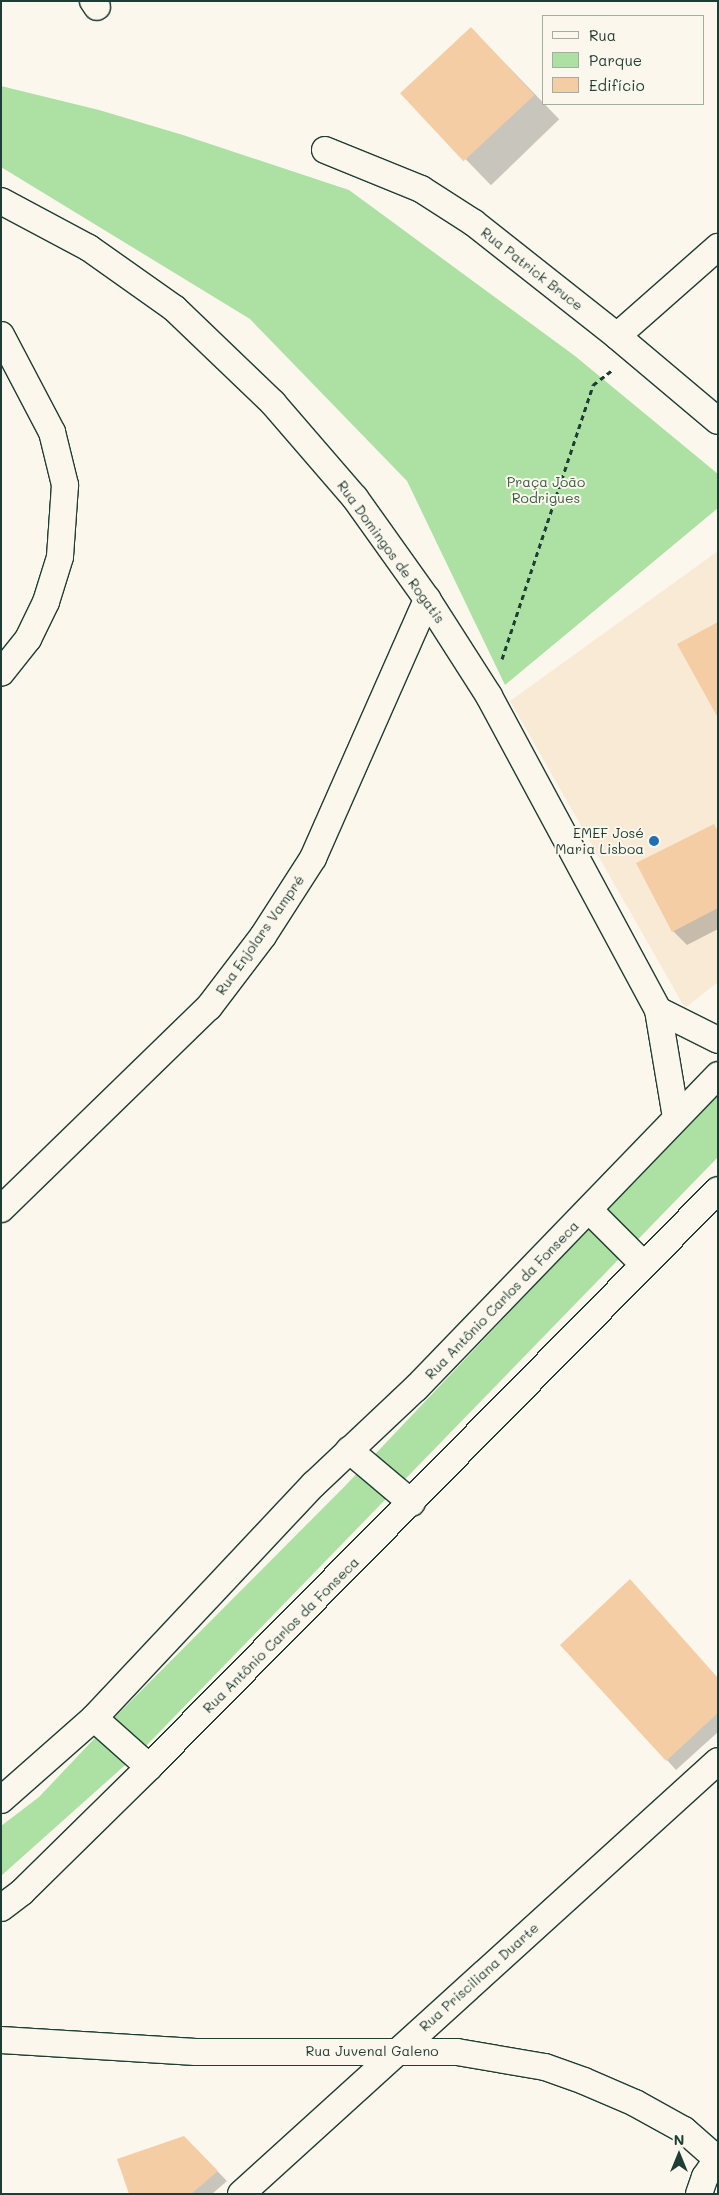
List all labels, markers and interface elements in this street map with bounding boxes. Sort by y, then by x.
legend [542,15,704,105]
text: Rua [589,25,616,45]
text: Parque [589,50,642,70]
text: Edifício [589,75,645,95]
street label: Rua Patrick Bruce [478,224,586,314]
park label: Praça João Rodrigues [507,474,585,507]
street label: Rua Domingos de Rogatis [334,477,448,627]
place label: EMEF José Maria Lisboa [555,825,644,858]
marker: EMEF José Maria Lisboa [648,835,660,847]
street label: Rua Enjolars Vampré [212,872,308,998]
street label: Rua Antônio Carlos da Fonseca [422,1217,582,1383]
street label: Rua Antônio Carlos da Fonseca [199,1553,363,1717]
street label: Rua Prisciliana Duarte [416,1919,542,2035]
street label: Rua Juvenal Galeno [305,2043,439,2059]
north arrow [654,2130,704,2180]
text: N [674,2130,684,2149]

